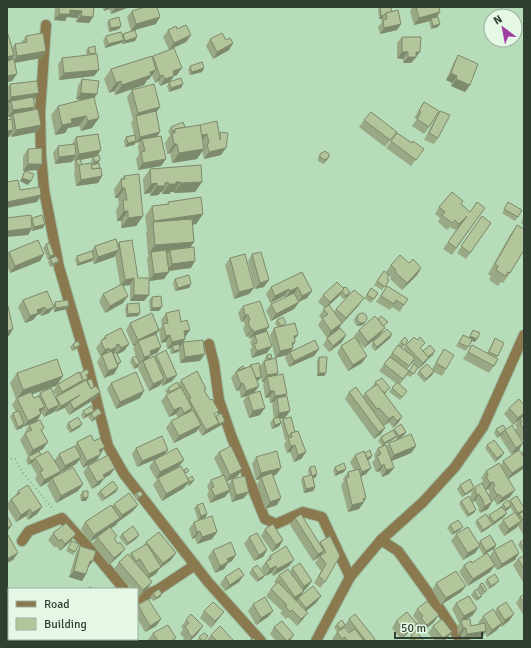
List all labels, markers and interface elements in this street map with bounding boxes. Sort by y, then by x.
north arrow [483,8,523,48]
text: N [491,12,505,27]
legend [8,588,138,640]
text: Road [44,597,70,612]
scale bar [395,614,482,640]
text: Building [44,617,87,632]
text: 50 m [401,621,426,636]

